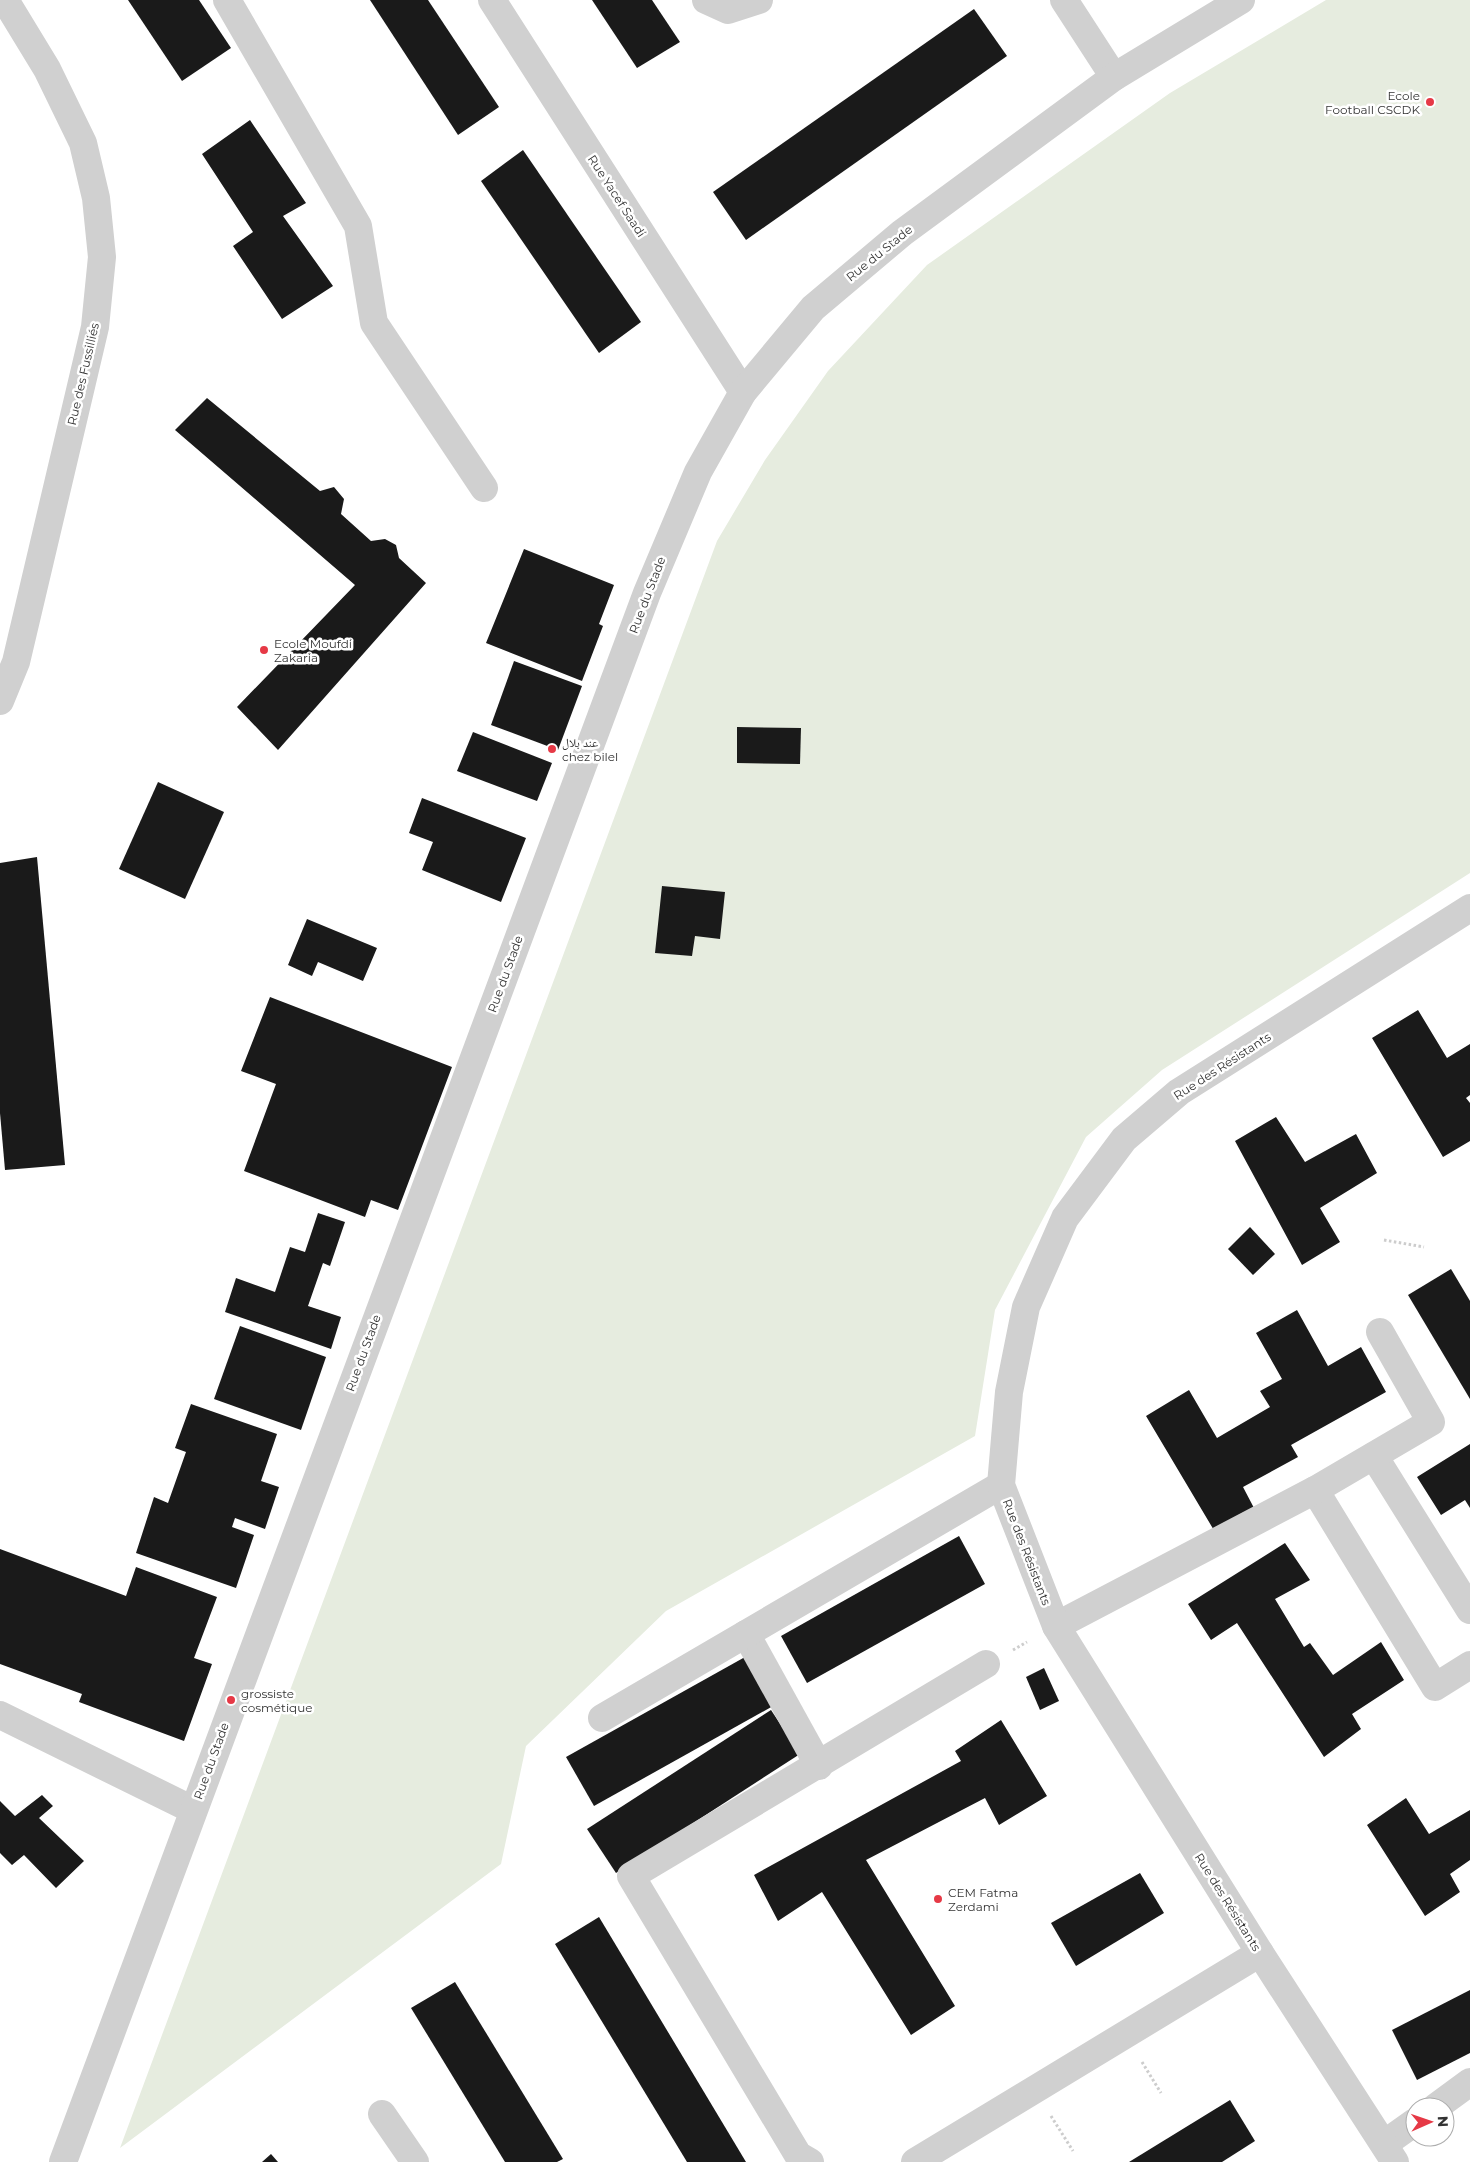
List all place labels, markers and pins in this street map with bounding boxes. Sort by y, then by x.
place label: Ecole Football CSCDK [1325,88,1420,117]
marker: Ecole Football CSCDK [1424,96,1436,108]
place label: Ecole Moufdi Zakaria [274,636,352,665]
marker: Ecole Moufdi Zakaria [258,644,270,656]
place label: عند بلال chez bilel [562,735,618,764]
marker: عند بلال chez bilel [546,743,558,755]
place label: grossiste cosmétique [241,1686,313,1715]
marker: grossiste cosmétique [225,1694,237,1706]
place label: CEM Fatma Zerdami [948,1885,1018,1914]
marker: CEM Fatma Zerdami [932,1893,944,1905]

